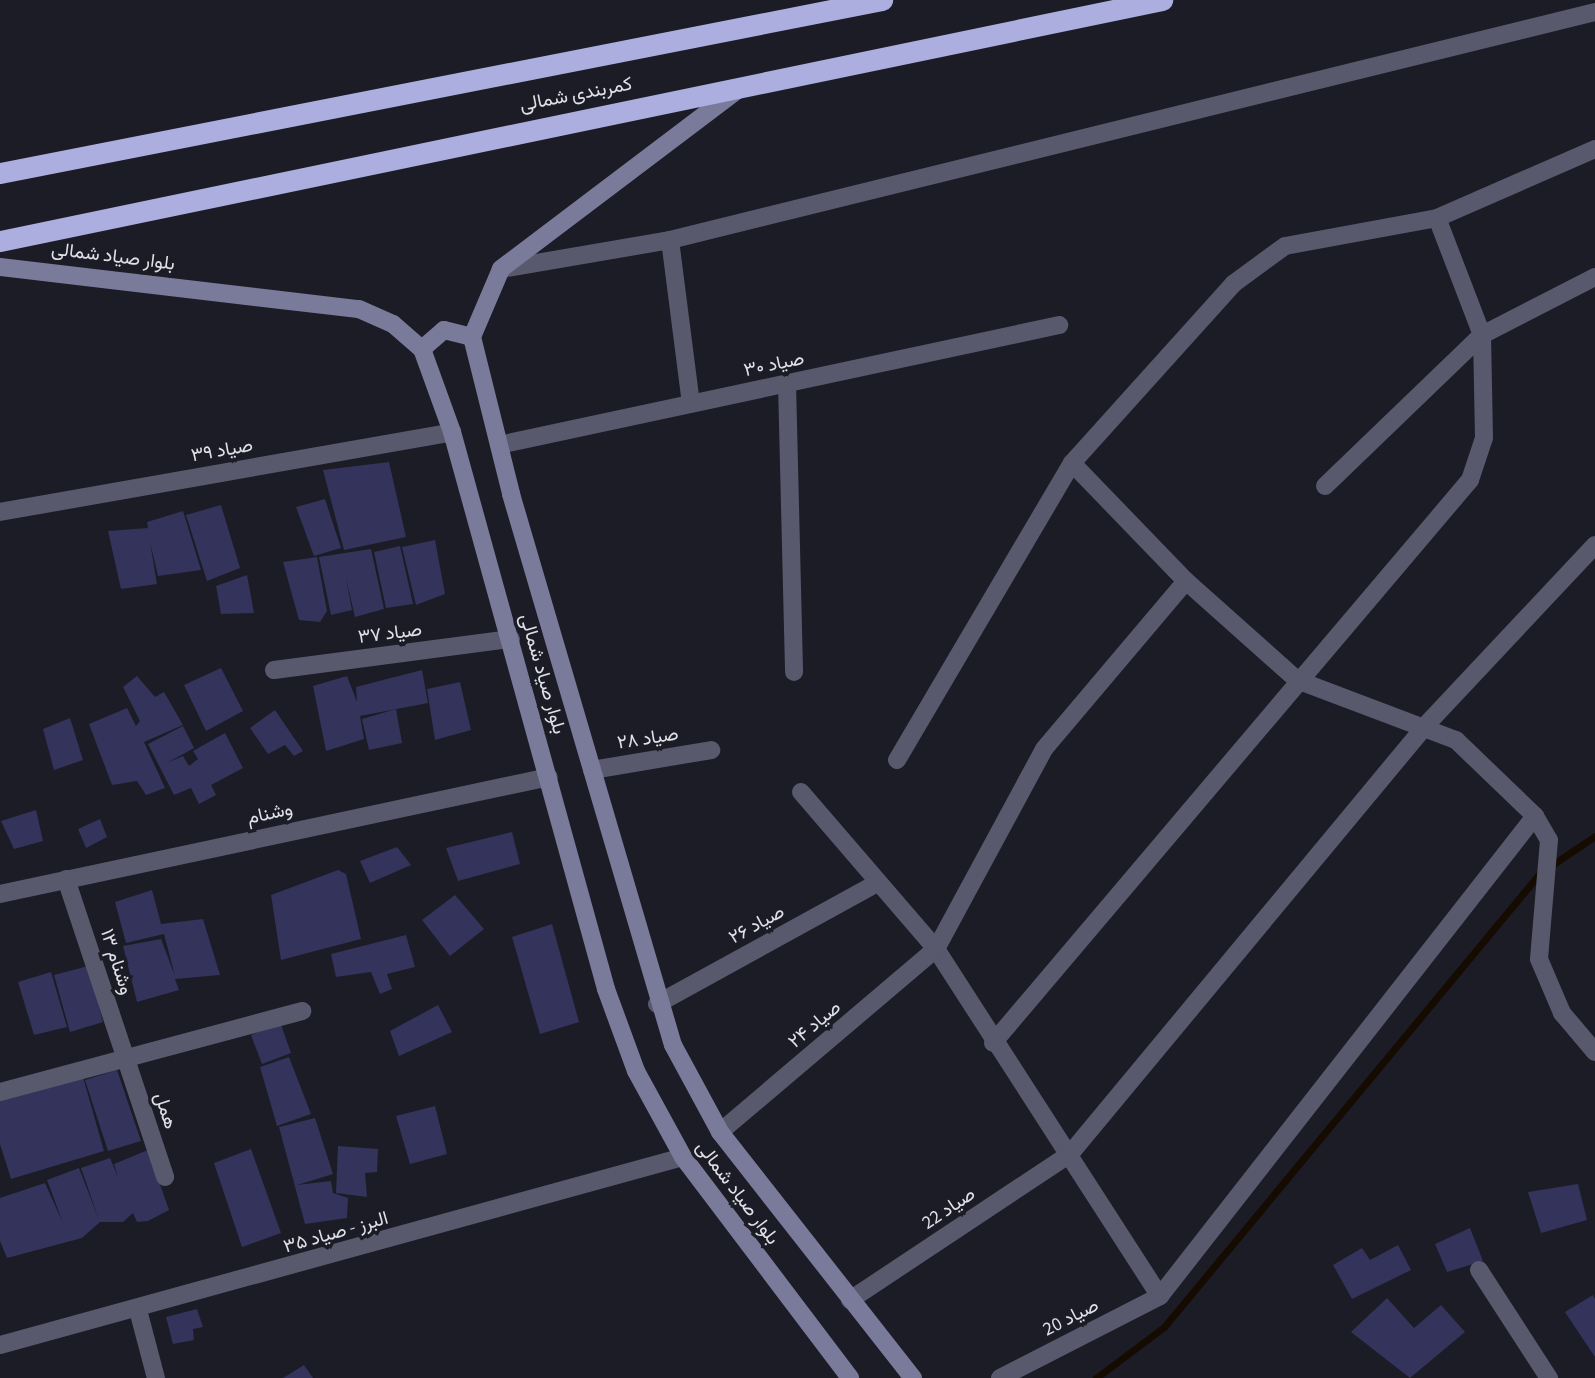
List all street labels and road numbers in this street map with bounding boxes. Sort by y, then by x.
street label: کمربندی شمالی [518,73,634,117]
street label: بلوار صیاد شمالی [50,238,176,276]
street label: صیاد ۳۰ [742,347,806,383]
street label: صیاد ۳۹ [189,434,255,468]
street label: بلوار صیاد شمالی [514,611,570,737]
street label: صیاد ۳۷ [357,619,423,649]
street label: صیاد ۲۸ [616,723,680,755]
street label: وشنام [245,798,295,830]
street label: صیاد ۲۶ [725,901,789,949]
street label: وشنام ۱۳ [95,926,137,998]
street label: صیاد ۲۴ [784,997,846,1053]
street label: همل [148,1090,182,1132]
street label: بلوار صیاد شمالی [691,1137,783,1249]
street label: صیاد 22 [918,1183,980,1235]
street label: البرز - صیاد ۳۵ [281,1207,391,1259]
street label: صیاد 20 [1039,1294,1103,1342]

